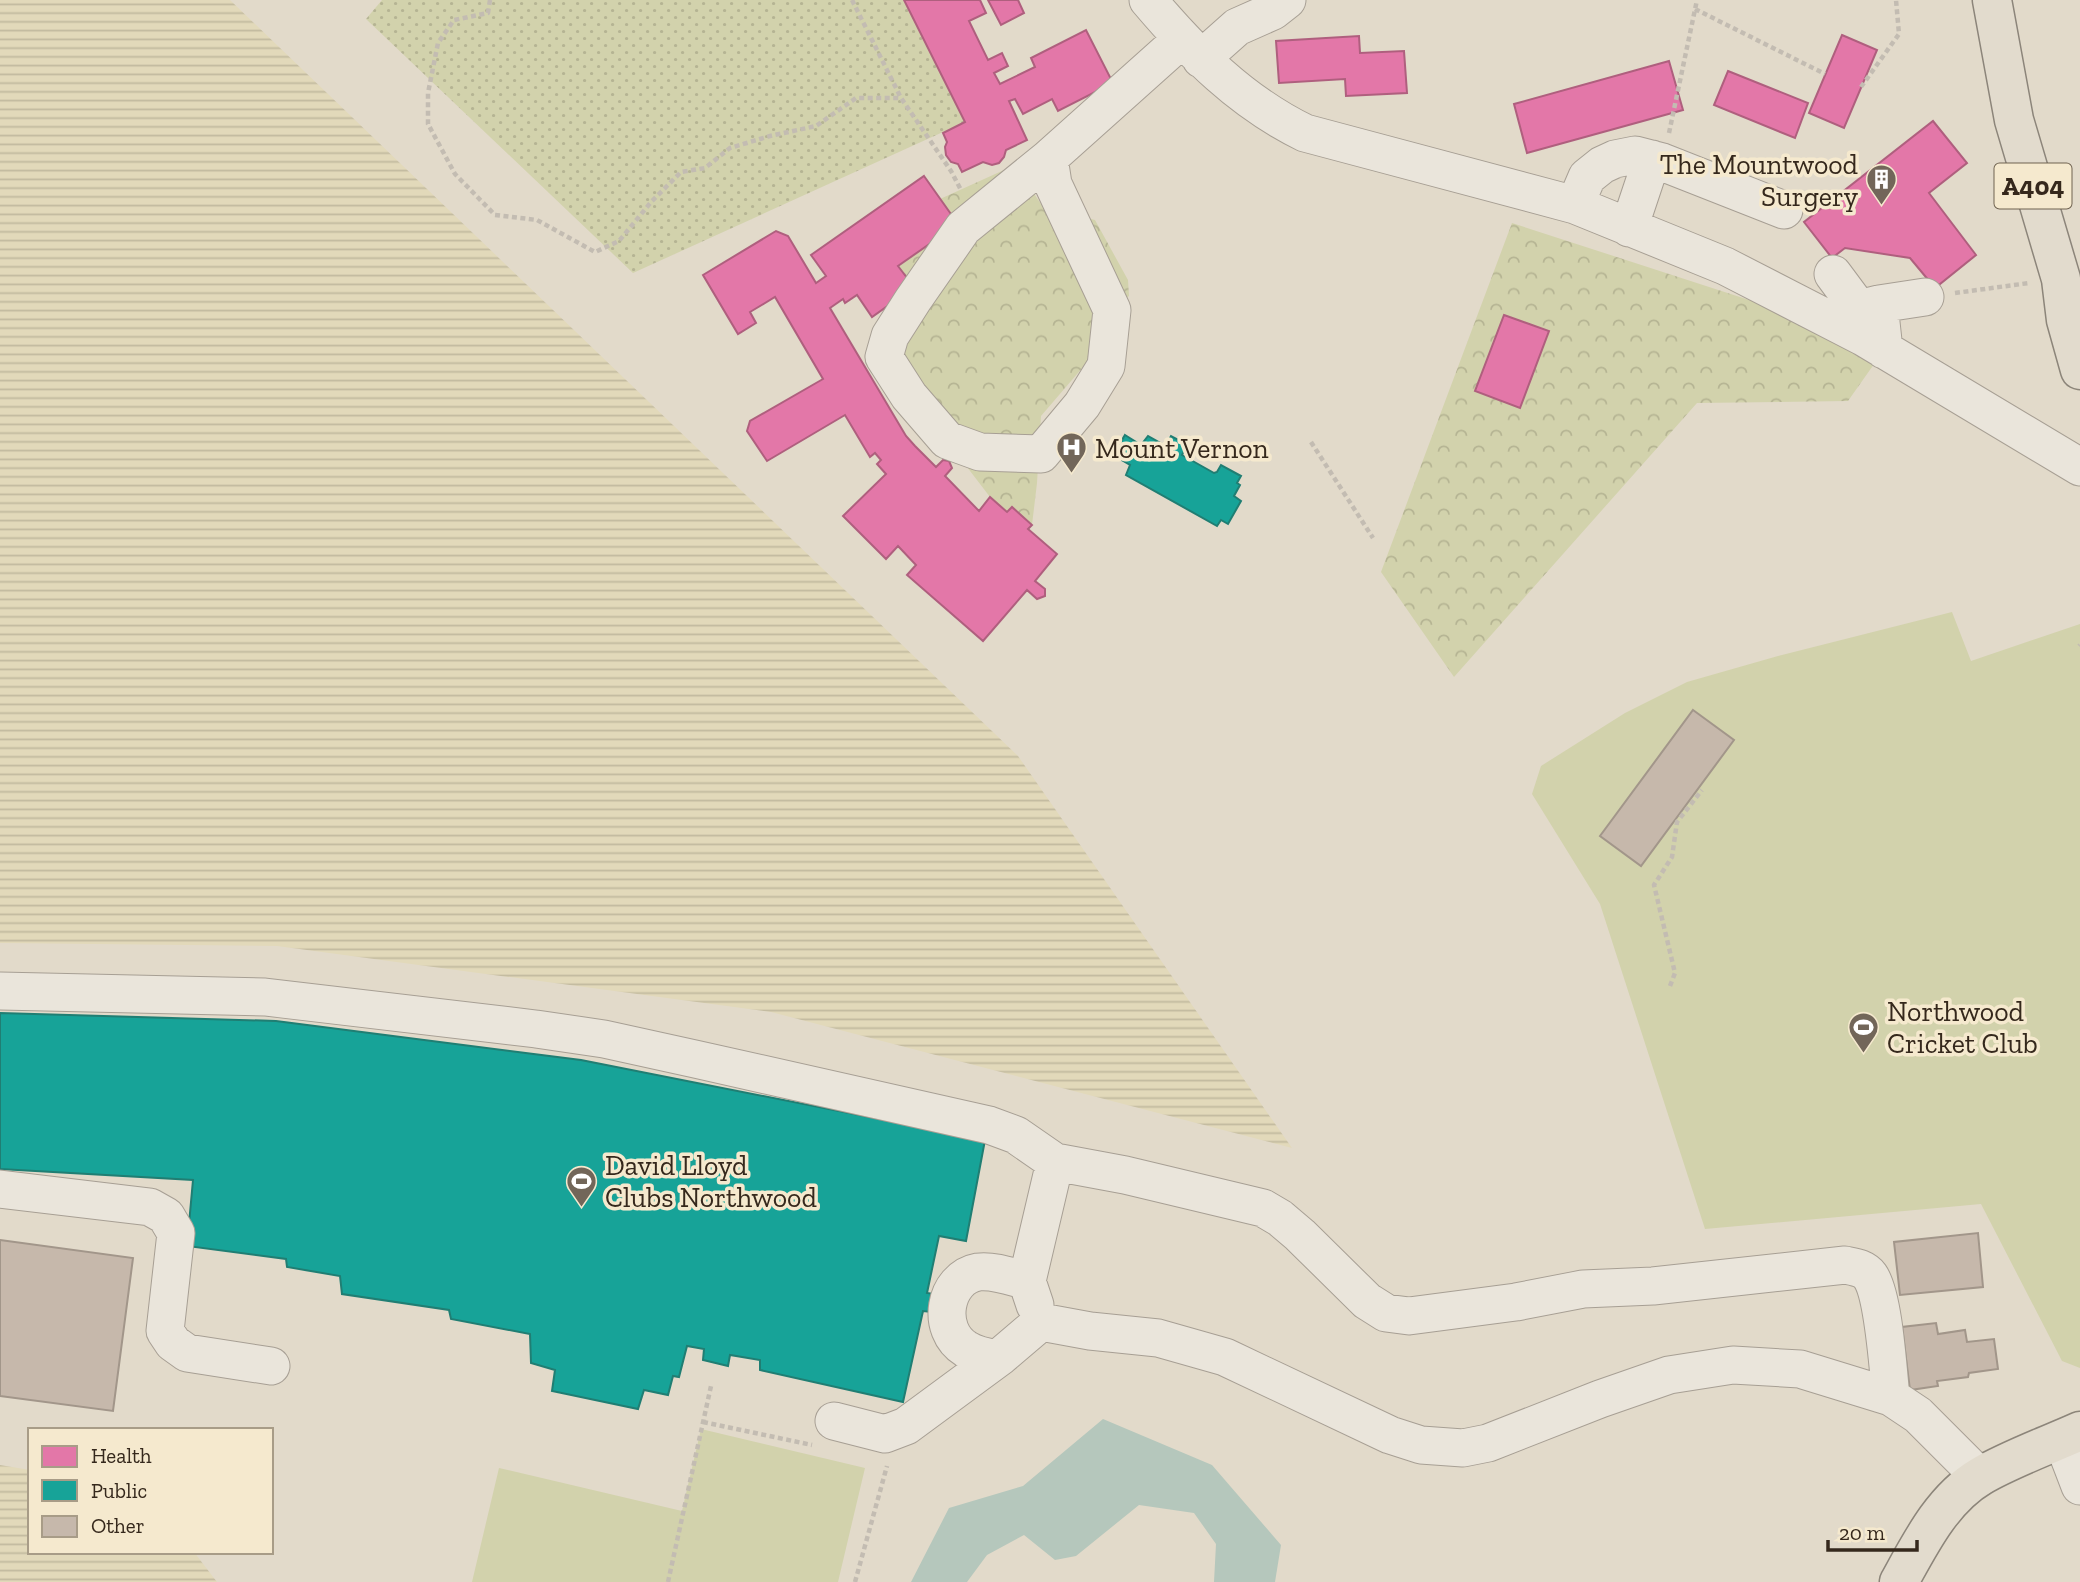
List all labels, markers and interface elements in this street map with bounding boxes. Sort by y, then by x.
place label: The Mountwood Surgery [1660,148,1859,213]
building icon: The Mountwood Surgery [1864,163,1898,207]
road number: A404 [1994,164,2072,209]
hospital icon: Mount Vernon [1055,431,1089,475]
place label: Mount Vernon [1095,432,1269,465]
place label: Northwood Cricket Club [1887,995,2038,1060]
sports icon: Northwood Cricket Club [1847,1010,1881,1054]
place label: David Lloyd Clubs Northwood [605,1149,817,1214]
sports icon: David Lloyd Clubs Northwood [565,1164,599,1208]
legend [28,1428,273,1554]
text: Health [91,1443,152,1468]
text: Public [91,1478,147,1503]
scale bar [1828,1508,1917,1552]
text: Other [91,1513,145,1538]
text: 20 m [1839,1520,1885,1545]

